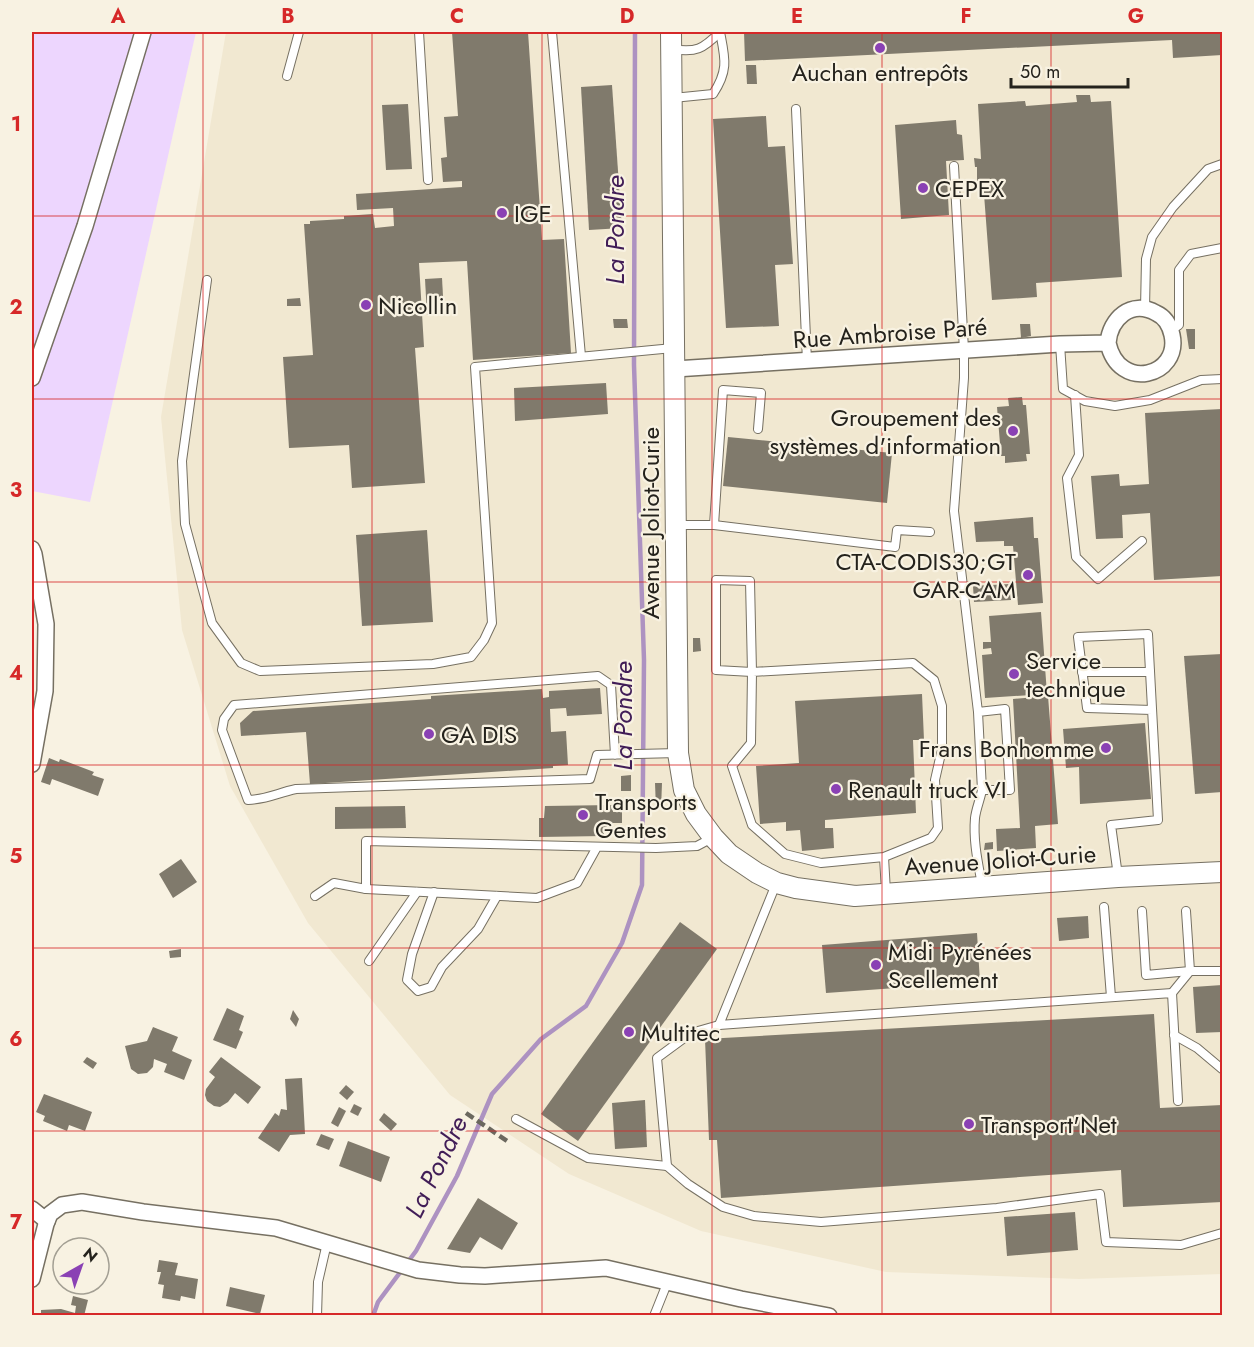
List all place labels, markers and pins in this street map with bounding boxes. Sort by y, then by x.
marker: Auchan entrepôts [873,41,887,55]
place label: Auchan entrepôts [792,55,968,90]
place label: CEPEX [935,171,1005,206]
marker: CEPEX [916,181,930,195]
place label: IGE [514,196,552,231]
marker: IGE [495,206,509,220]
place label: Nicollin [378,288,457,323]
marker: Nicollin [359,298,373,312]
place label: Groupement des systèmes d'information [770,400,1001,463]
marker: Groupement des systèmes d'information [1006,424,1020,438]
place label: CTA-CODIS30;GT GAR-CAM [835,544,1016,607]
marker: CTA-CODIS30;GT GAR-CAM [1021,568,1035,582]
place label: Service technique [1026,643,1126,706]
marker: Service technique [1007,667,1021,681]
place label: GA DIS [441,717,517,752]
marker: GA DIS [422,727,436,741]
place label: Frans Bonhomme [919,731,1094,766]
marker: Frans Bonhomme [1099,741,1113,755]
place label: Renault truck VI [848,772,1007,807]
marker: Renault truck VI [829,782,843,796]
place label: Transports Gentes [595,784,697,847]
marker: Transports Gentes [576,808,590,822]
place label: Midi Pyrénées Scellement [888,934,1032,997]
marker: Midi Pyrénées Scellement [869,958,883,972]
place label: Multitec [641,1015,720,1050]
marker: Multitec [622,1025,636,1039]
place label: Transport'Net [981,1107,1117,1142]
marker: Transport'Net [962,1117,976,1131]

